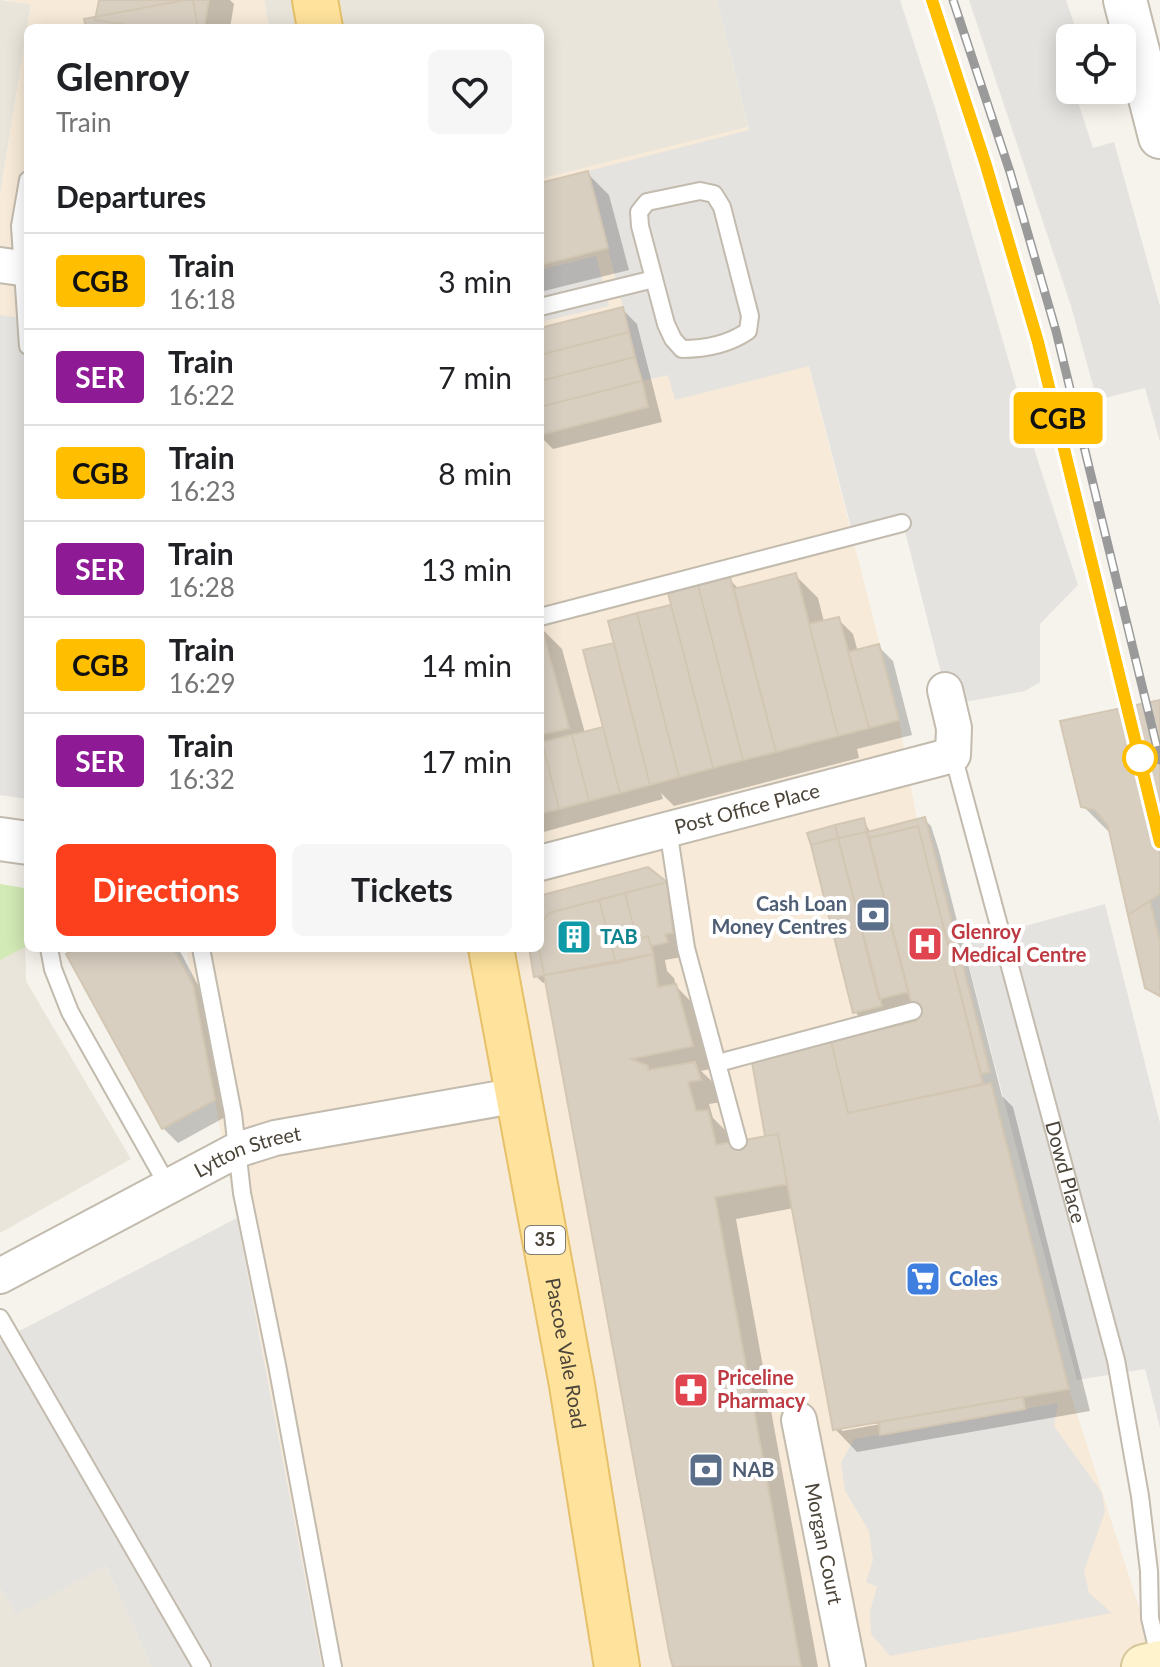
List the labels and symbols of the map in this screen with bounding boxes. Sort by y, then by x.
line badge: CGB [1012,392,1104,444]
unlabelled marker [1123,741,1157,775]
street label: Post Office Place [672,777,822,838]
place label: Cash Loan Money Centres [711,891,847,938]
bank icon: Cash Loan Money Centres [854,896,892,934]
building icon: TAB [555,918,593,956]
place label: Glenroy Medical Centre [951,919,1087,966]
place label: TAB [600,924,638,948]
hospital icon: Glenroy Medical Centre [906,925,944,963]
street label: Dowd Place [1041,1118,1092,1226]
street label: Lytton Street [190,1121,303,1182]
road number: 35 [525,1226,565,1254]
supermarket icon: Coles [904,1260,942,1298]
place label: Coles [949,1266,998,1290]
street label: Pascoe Vale Road [541,1276,592,1430]
place label: Priceline Pharmacy [717,1365,806,1412]
pharmacy icon: Priceline Pharmacy [672,1371,710,1409]
bank icon: NAB [687,1451,725,1489]
place label: NAB [732,1457,774,1481]
street label: Morgan Court [801,1481,848,1606]

